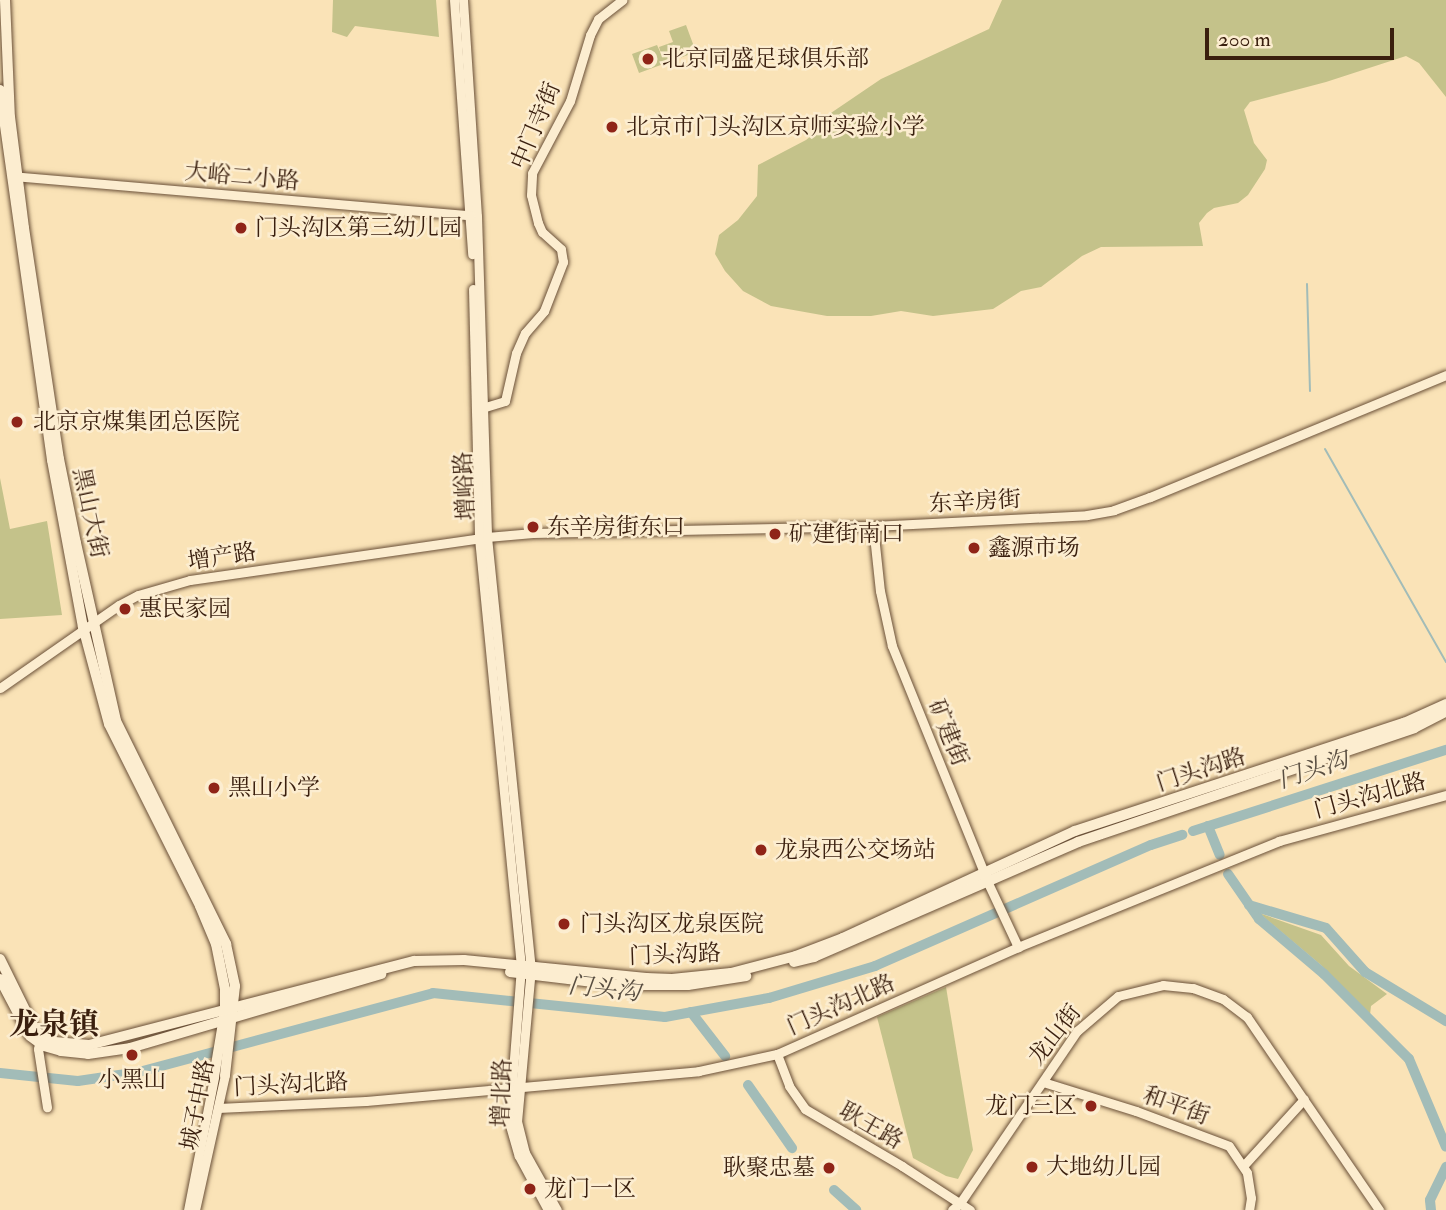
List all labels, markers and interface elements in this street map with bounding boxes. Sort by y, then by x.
scale bar [1208,14,1397,58]
text: 200 m [1218,26,1271,53]
place label: 北京同盛足球俱乐部 [662,45,869,73]
marker: 北京同盛足球俱乐部 [640,51,656,67]
street label: 中门寺街 [505,78,567,174]
place label: 北京市门头沟区京师实验小学 [626,113,925,141]
marker: 北京市门头沟区京师实验小学 [604,119,620,135]
street label: 大峪二小路 [184,158,300,196]
place label: 门头沟区第三幼儿园 [255,214,462,242]
marker: 门头沟区第三幼儿园 [233,220,249,236]
place label: 北京京煤集团总医院 [33,408,240,436]
marker: 北京京煤集团总医院 [7,412,27,432]
street label: 增峪路 [449,451,481,521]
street label: 黑山大街 [67,465,113,561]
street label: 东辛房街 [928,486,1022,518]
place label: 东辛房街东口 [547,513,685,541]
marker: 东辛房街东口 [525,519,541,535]
place label: 矿建街南口 [789,520,904,548]
marker: 矿建街南口 [767,526,783,542]
place label: 鑫源市场 [988,534,1080,562]
street label: 增产路 [186,538,258,576]
marker: 鑫源市场 [966,540,982,556]
place label: 惠民家园 [139,595,231,623]
marker: 惠民家园 [117,601,133,617]
street label: 矿建街 [922,696,974,770]
street label: 门头沟路 [1153,743,1249,797]
water label: 门头沟 [1274,745,1352,795]
street label: 门头沟北路 [1311,768,1429,824]
place label: 黑山小学 [228,774,320,802]
marker: 黑山小学 [206,780,222,796]
place label: 龙泉西公交场站 [775,836,936,864]
marker: 龙泉西公交场站 [753,842,769,858]
place label: 门头沟区龙泉医院 [580,910,764,938]
marker: 门头沟区龙泉医院 [554,914,574,934]
street label: 门头沟路 [629,940,721,970]
street label: 门头沟北路 [783,969,899,1041]
water label: 门头沟 [567,971,641,1007]
street label: 龙山街 [1023,999,1087,1071]
district label: 龙泉镇 [9,1007,99,1043]
marker: 小黑山 [124,1047,140,1063]
street label: 城子中路 [176,1057,220,1153]
street label: 增北路 [487,1058,517,1128]
place label: 小黑山 [98,1066,166,1094]
street label: 门头沟北路 [233,1068,349,1102]
street label: 和平街 [1139,1081,1213,1131]
place label: 龙门三区 [985,1092,1077,1120]
street label: 耿王路 [834,1097,908,1155]
marker: 龙门三区 [1083,1098,1099,1114]
place label: 大地幼儿园 [1046,1153,1161,1181]
place label: 耿聚忠墓 [723,1154,815,1182]
marker: 大地幼儿园 [1024,1159,1040,1175]
marker: 耿聚忠墓 [821,1160,837,1176]
place label: 龙门一区 [544,1175,636,1203]
marker: 龙门一区 [522,1181,538,1197]

